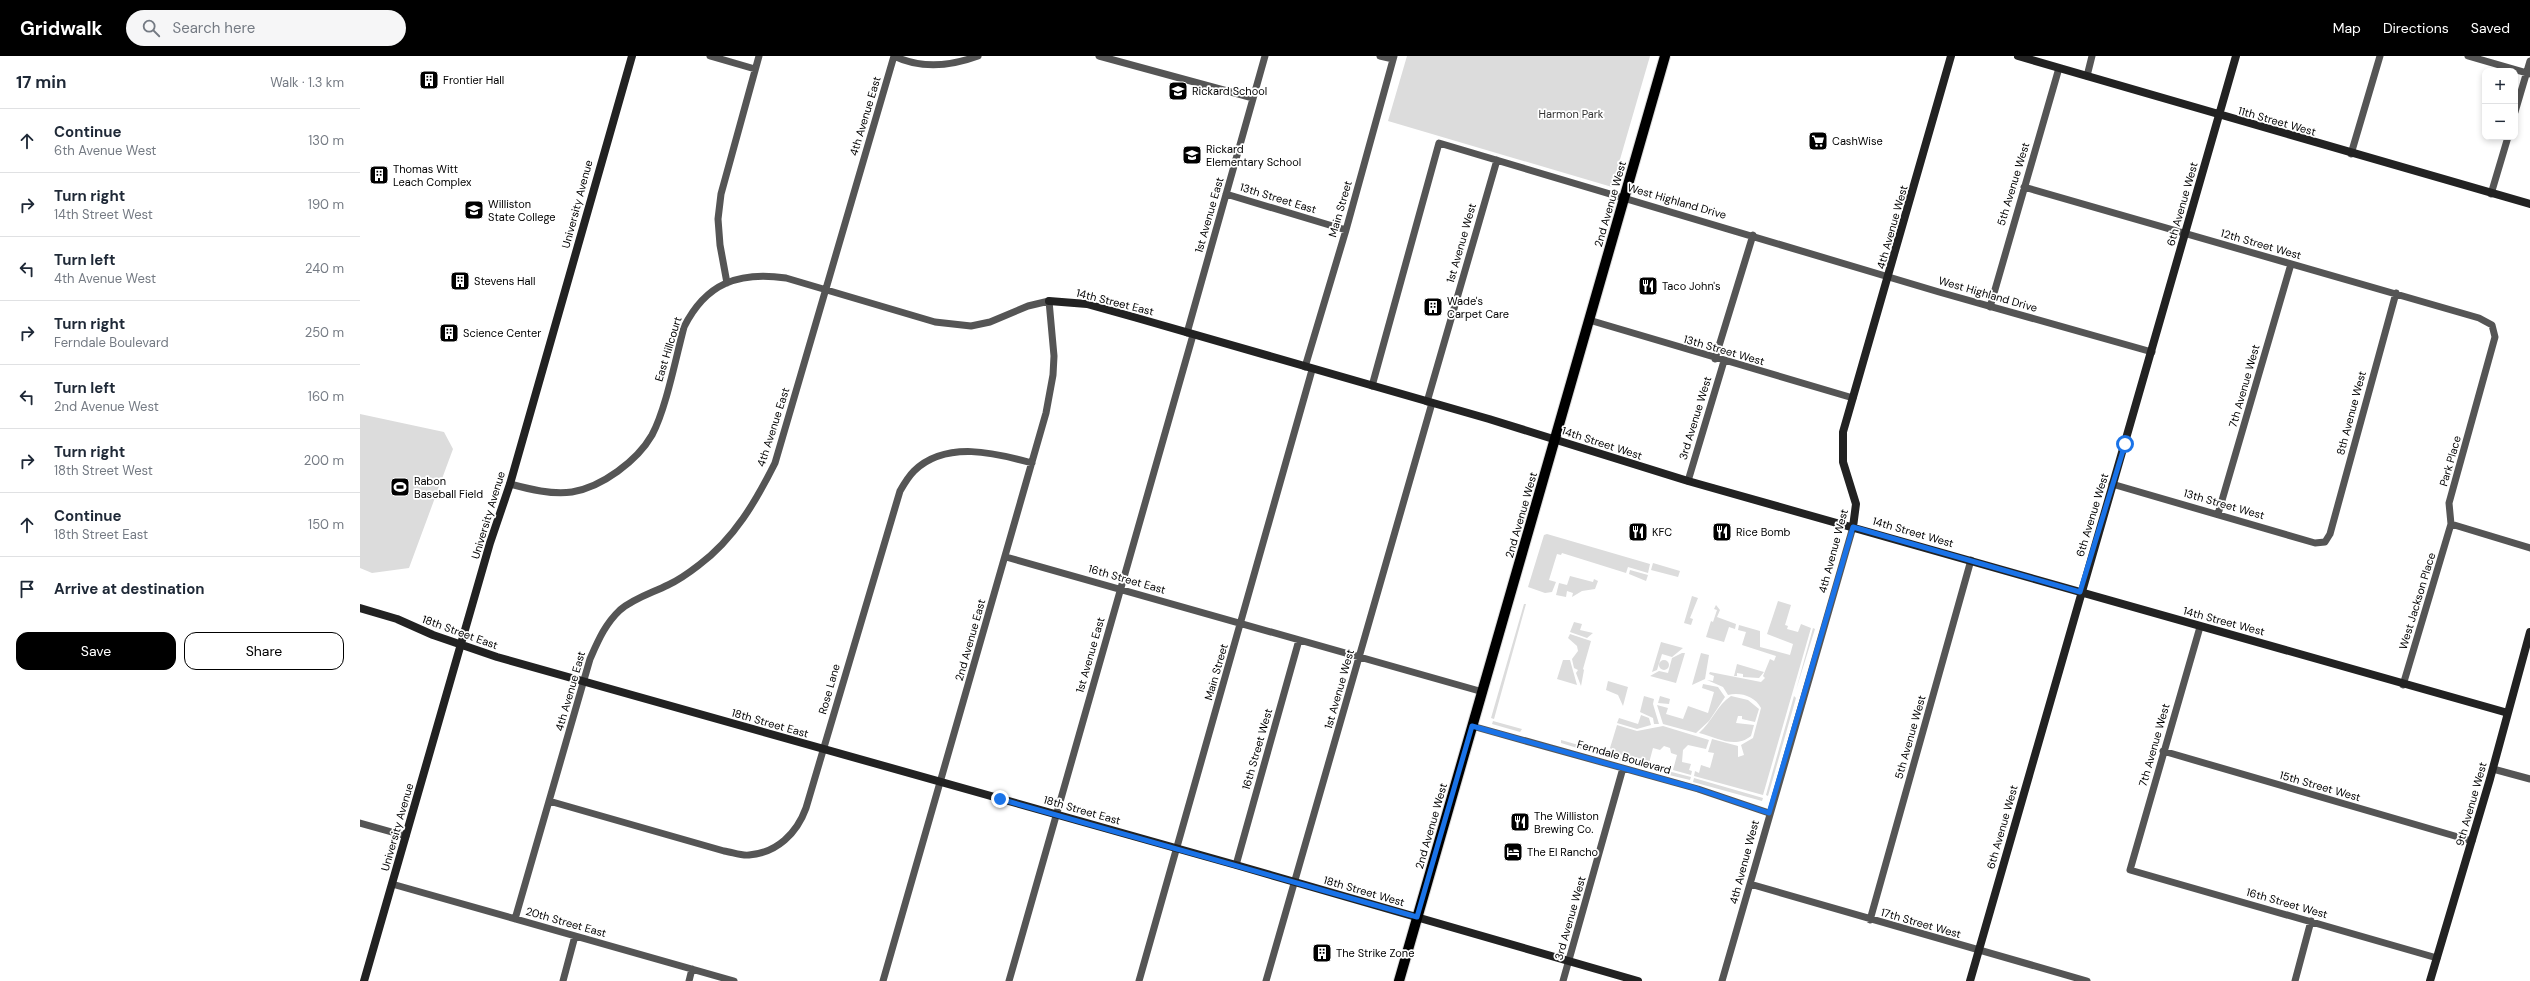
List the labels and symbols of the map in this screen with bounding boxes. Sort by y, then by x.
building icon: Frontier Hall [418,69,440,91]
place label: Frontier Hall [443,73,504,87]
street label: 4th Avenue East [846,75,884,157]
school or university icon: Rickard School [1167,80,1189,102]
place label: Rickard School [1192,84,1267,98]
street label: 11th Street West [2236,103,2318,139]
park label: Harmon Park [1539,107,1604,121]
supermarket icon: CashWise [1807,130,1829,152]
place label: CashWise [1832,134,1883,148]
street label: 5th Avenue West [1994,141,2032,227]
place label: Rickard Elementary School [1206,142,1301,169]
school or university icon: Rickard Elementary School [1181,144,1203,166]
street label: University Avenue [558,158,596,250]
street label: 2nd Avenue West [1591,159,1629,249]
street label: 6th Avenue West [2163,160,2201,248]
place label: Thomas Witt Leach Complex [393,162,472,189]
building icon: Thomas Witt Leach Complex [368,164,390,186]
street label: 1st Avenue East [1192,176,1226,254]
street label: Main Street [1325,179,1355,239]
street label: 13th Street East [1238,180,1318,216]
street label: West Highland Drive [1626,180,1728,222]
street label: 4th Avenue West [1873,184,1911,270]
place label: Williston State College [488,197,556,224]
school or university icon: Williston State College [463,199,485,221]
street label: 1st Avenue West [1443,202,1479,284]
street label: 12th Street West [2219,226,2303,262]
building icon: Stevens Hall [449,270,471,292]
street label: West Highland Drive [1937,273,2039,315]
place label: Stevens Hall [474,274,535,288]
restaurant icon: Taco John's [1637,275,1659,297]
place label: Taco John's [1662,279,1720,293]
street label: 14th Street East [1075,286,1155,318]
place label: Wade's Carpet Care [1447,294,1509,321]
building icon: Wade's Carpet Care [1422,296,1444,318]
street label: East Hillcourt [651,315,685,383]
building icon: Science Center [438,322,460,344]
place label: Science Center [463,326,541,340]
street label: 13th Street West [1682,332,1766,368]
street label: 7th Avenue West [2225,343,2263,429]
street label: 8th Avenue West [2333,369,2369,457]
street label: 3rd Avenue West [1676,375,1714,461]
street label: 4th Avenue East [754,386,792,468]
street label: 14th Street West [1560,423,1644,463]
street label: Park Place [2436,434,2464,488]
route start [2116,435,2134,453]
street label: University Avenue [468,469,508,561]
street label: 2nd Avenue West [1502,470,1540,560]
street label: 6th Avenue West [2073,471,2111,559]
place label: Rabon Baseball Field [414,474,483,501]
sports icon: Rabon Baseball Field [389,476,411,498]
street label: 13th Street West [2182,486,2266,522]
street label: 4th Avenue West [1815,507,1851,595]
street label: 14th Street West [1871,514,1955,550]
restaurant icon: KFC [1627,521,1649,543]
restaurant icon: Rice Bomb [1711,521,1733,543]
place label: KFC [1652,525,1672,539]
place label: Rice Bomb [1736,525,1791,539]
street label: West Jackson Place [2396,551,2438,651]
street label: 16th Street East [1087,561,1167,597]
street label: 2nd Avenue East [952,597,988,683]
street label: 14th Street West [2182,603,2266,639]
street label: 18th Street East [420,612,500,652]
street label: 1st Avenue East [1073,616,1107,694]
street label: Main Street [1201,642,1231,702]
street label: 1st Avenue West [1321,648,1357,730]
street label: 4th Avenue East [552,649,588,733]
street label: Rose Lane [815,662,843,716]
street label: 5th Avenue West [1891,693,1929,781]
street label: 7th Avenue West [2135,702,2173,788]
street label: 18th Street East [730,705,810,741]
street label: 16th Street West [1239,707,1275,791]
street label: Ferndale Boulevard [1575,737,1673,777]
street label: 9th Avenue West [2452,760,2490,848]
street label: 15th Street West [2278,768,2362,804]
street label: University Avenue [378,781,416,873]
street label: 2nd Avenue West [1412,781,1450,871]
street label: 6th Avenue West [1983,783,2021,871]
route end [991,790,1009,808]
street label: 18th Street East [1042,792,1122,828]
place label: The Williston Brewing Co. [1534,809,1599,836]
restaurant icon: The Williston Brewing Co. [1509,811,1531,833]
street label: 4th Avenue West [1726,818,1762,906]
hotel icon: The El Rancho [1502,841,1524,863]
place label: The El Rancho [1527,845,1598,859]
street label: 18th Street West [1322,873,1406,909]
street label: 3rd Avenue West [1551,875,1589,961]
street label: 16th Street West [2245,885,2329,921]
street label: 20th Street East [524,904,608,940]
street label: 17th Street West [1879,905,1963,941]
building icon: The Strike Zone [1311,942,1333,964]
place label: The Strike Zone [1336,946,1414,960]

